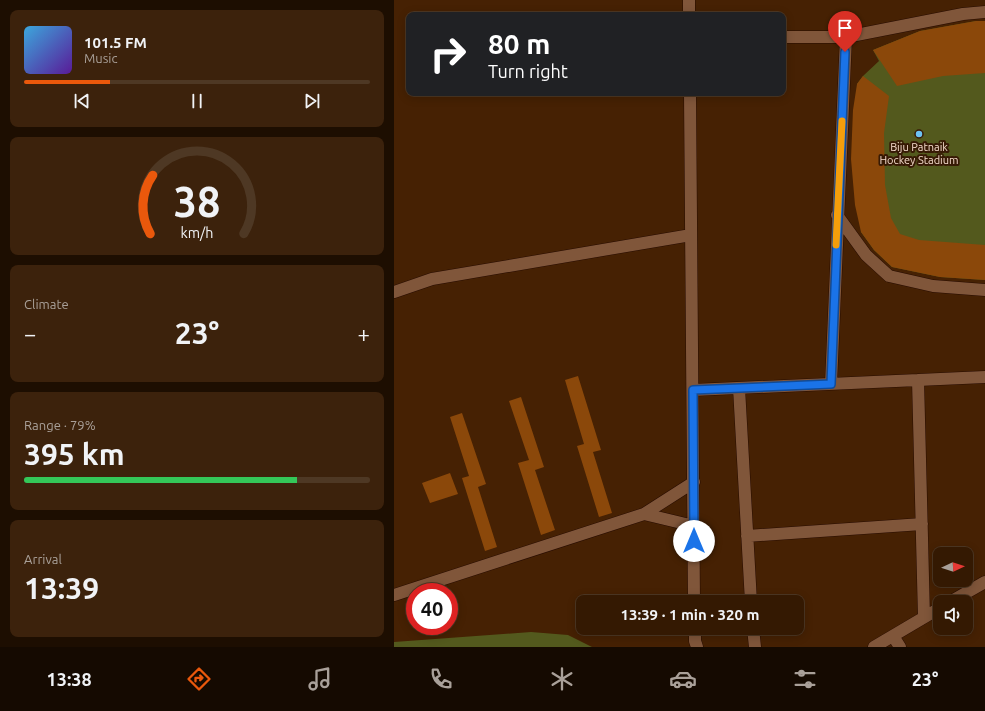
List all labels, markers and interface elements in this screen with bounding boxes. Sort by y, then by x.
pin [828,11,862,52]
icon: arrive [834,17,856,39]
icon: right [422,28,474,80]
text: 80 m [488,28,550,59]
text: 101.5 FM [84,34,147,51]
text: Music [84,51,118,65]
text: Turn right [488,61,568,81]
icon: previous [71,90,93,112]
icon: pause [186,90,208,112]
icon: next [301,90,323,112]
marker: Biju Patnaik Hockey Stadium [914,129,924,139]
place label: Biju Patnaik Hockey Stadium [879,141,959,166]
text: 38 [174,178,220,225]
text: km/h [181,225,213,241]
text: Climate [24,297,69,311]
text: 23° [175,316,219,350]
text: − [24,321,36,346]
text: + [358,321,370,346]
text: Range · 79% [24,418,96,432]
text: 395 km [24,437,125,471]
position arrow [673,520,715,562]
north arrow [933,547,973,587]
map controls [933,547,973,635]
text: Arrival [24,552,62,566]
text: 13:39 [24,571,99,605]
speed limit sign: 40 [406,583,458,635]
button: sound [933,595,973,635]
text: 13:39 · 1 min · 320 m [621,606,759,623]
icon: directions [185,665,213,693]
icon: music [306,665,334,693]
icon: phone [427,665,455,693]
icon: climate [548,665,576,693]
icon: car [669,665,697,693]
icon: filters [791,665,819,693]
text: 13:38 [47,669,92,689]
text: 23° [912,669,938,689]

